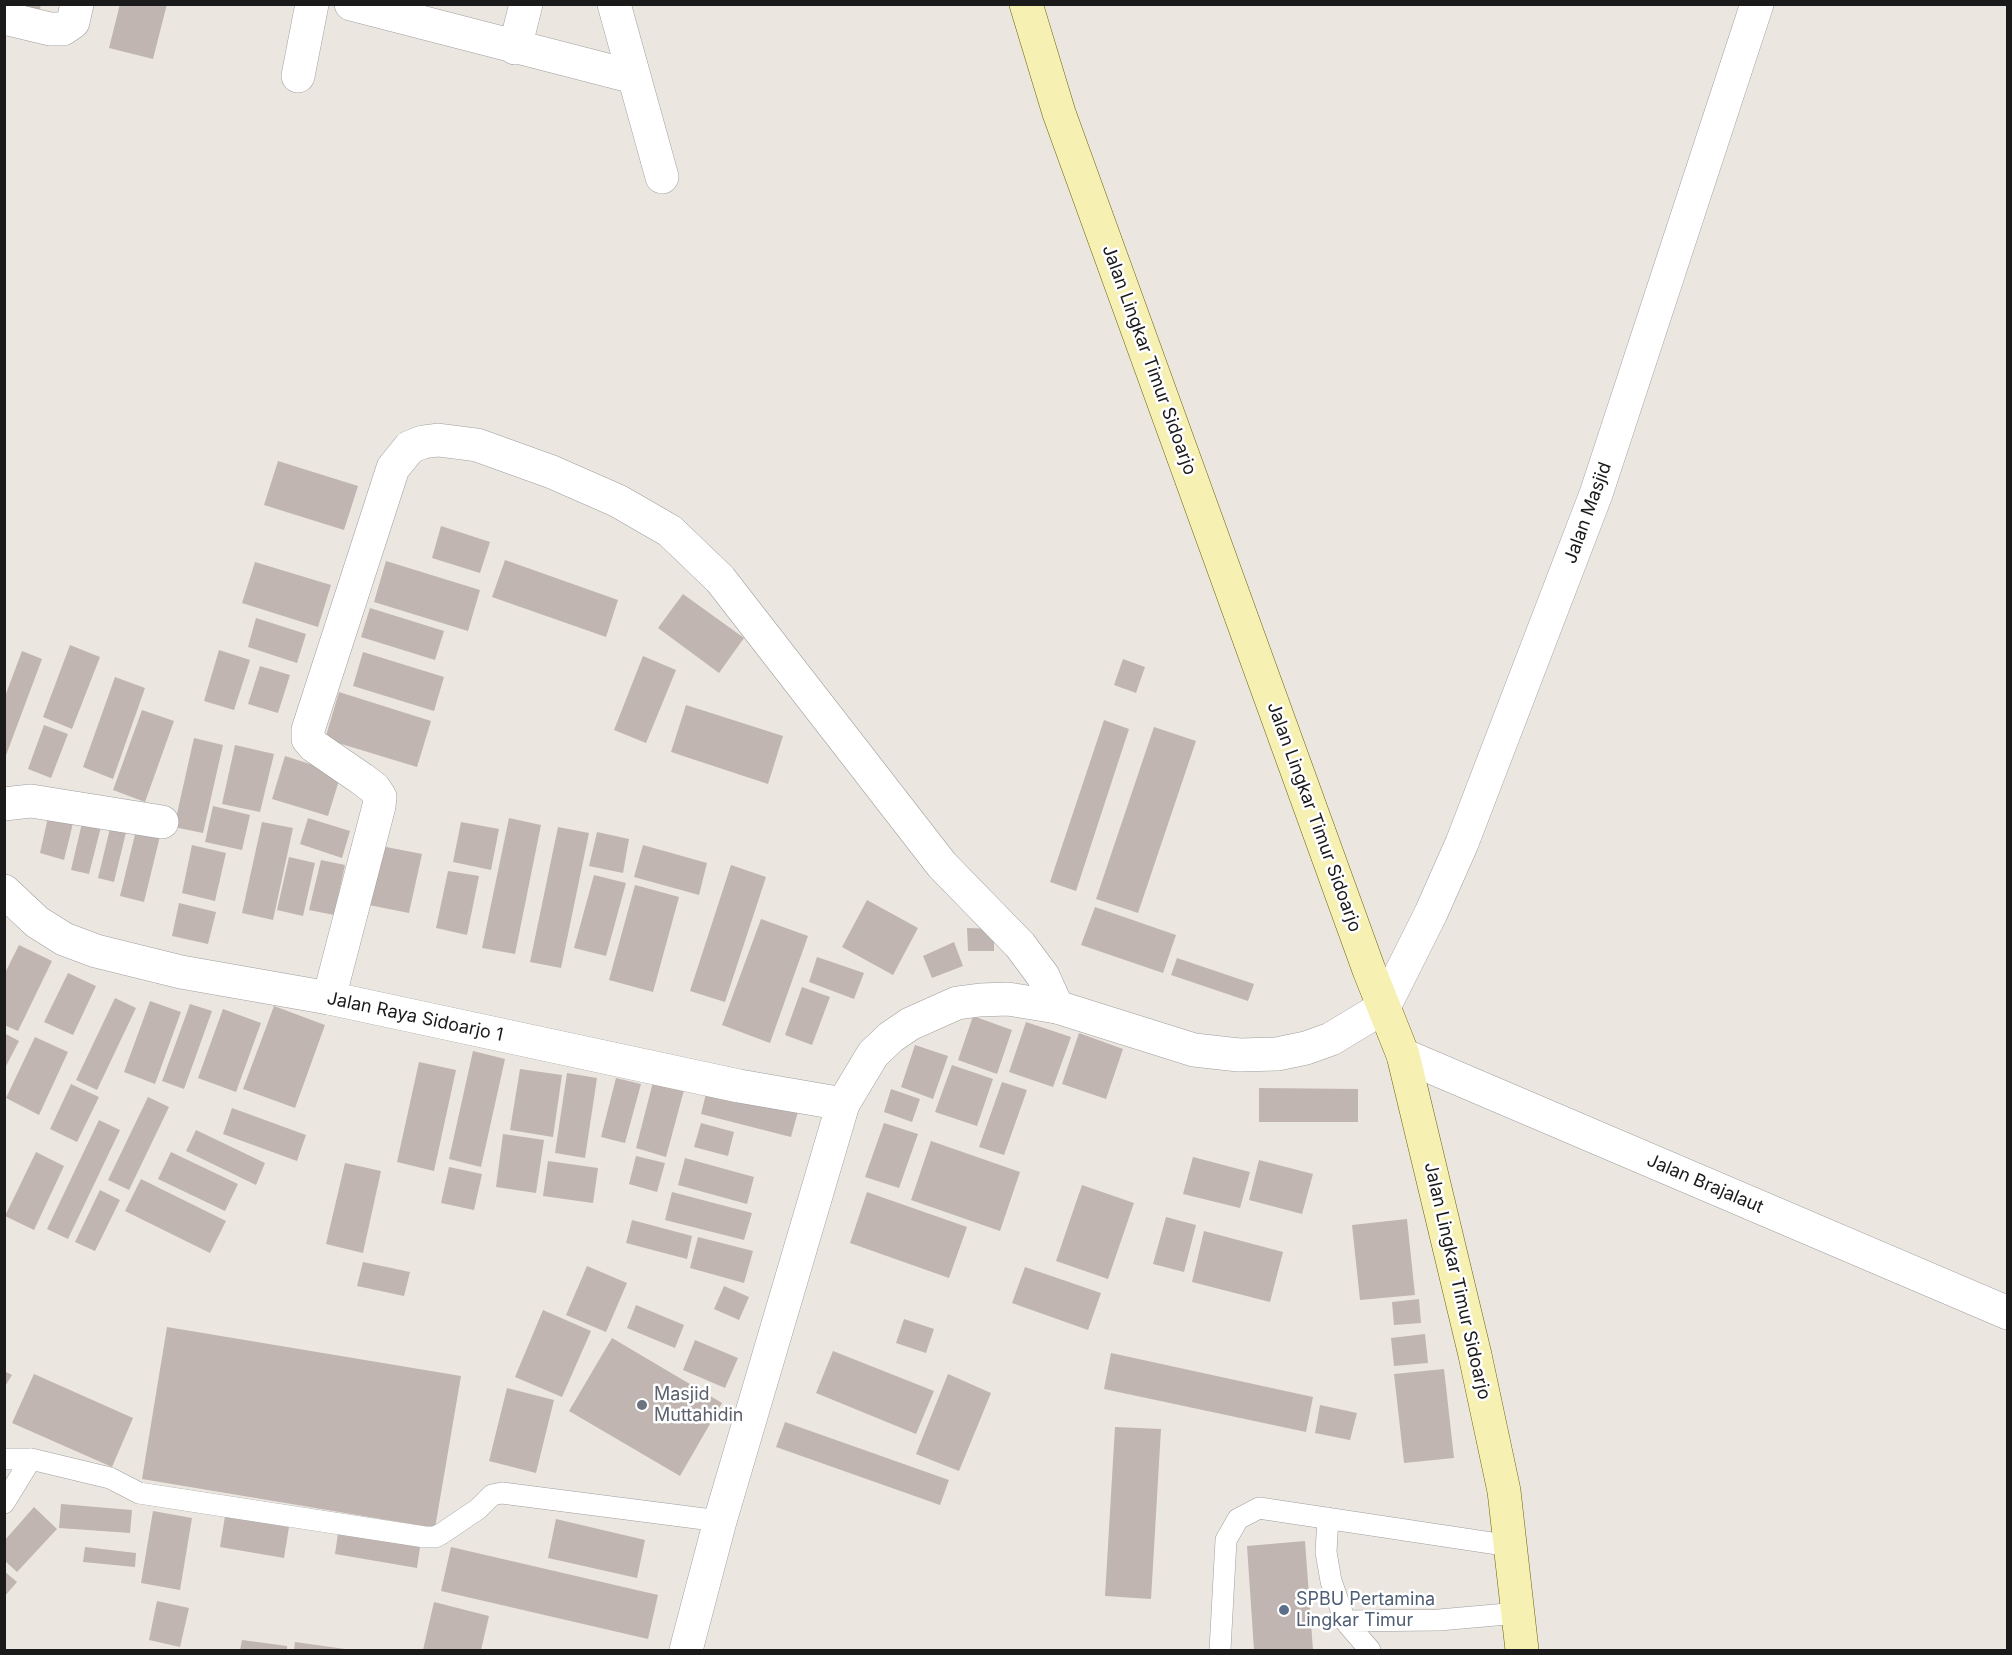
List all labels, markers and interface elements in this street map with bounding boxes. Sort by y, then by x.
street label: Jalan Lingkar Timur Sidoarjo [1097,242,1201,478]
street label: Jalan Masjid [1560,459,1616,567]
street label: Jalan Lingkar Timur Sidoarjo [1262,699,1366,935]
street label: Jalan Raya Sidoarjo 1 [325,988,505,1046]
street label: Jalan Brajalaut [1643,1150,1767,1218]
street label: Jalan Lingkar Timur Sidoarjo [1419,1160,1495,1402]
place label: Masjid Muttahidin [654,1384,743,1426]
marker: Masjid Muttahidin [635,1398,649,1412]
place label: SPBU Pertamina Lingkar Timur [1296,1589,1435,1632]
marker: SPBU Pertamina Lingkar Timur [1277,1603,1291,1617]

